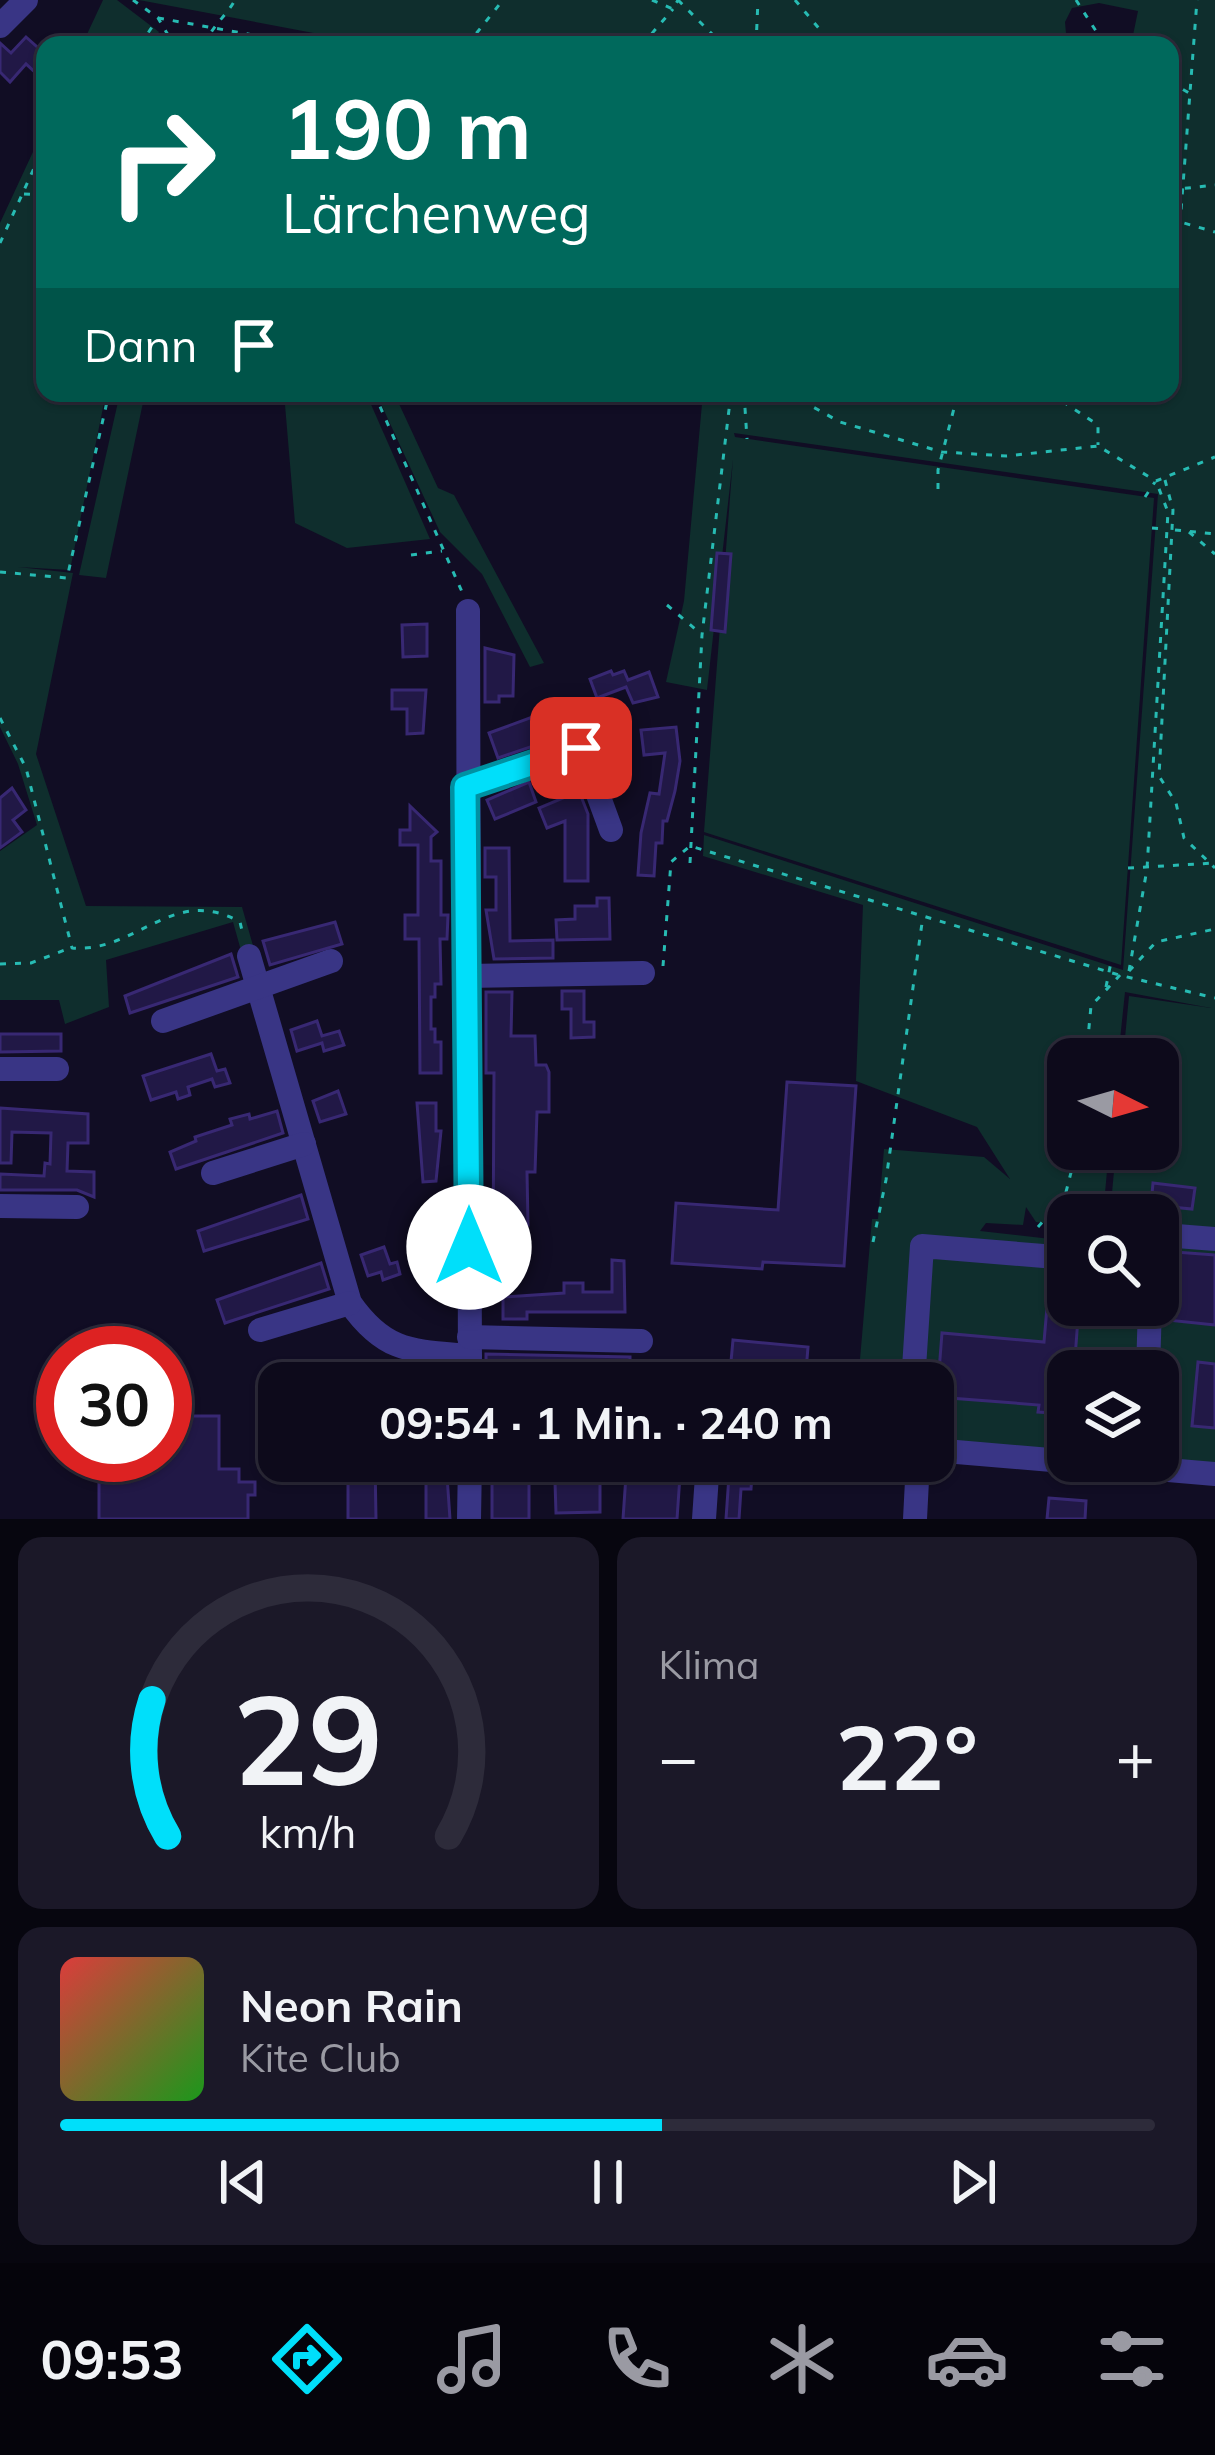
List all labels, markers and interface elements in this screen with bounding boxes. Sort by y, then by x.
text: 190 m [282,75,532,180]
icon: right [84,84,240,240]
text: Lärchenweg [282,179,591,247]
icon: arrive [221,312,287,378]
text: Dann [84,317,197,373]
pin [530,697,632,799]
icon: arrive [548,715,614,781]
north arrow [1047,1038,1179,1170]
map controls [1047,1038,1179,1482]
position arrow [406,1184,532,1310]
button: search [1047,1194,1179,1326]
speed limit sign: 30 [36,1326,192,1482]
button: layers [1047,1350,1179,1482]
text: 09:54 · 1 Min. · 240 m [379,1394,833,1450]
text: Klima [659,1640,759,1689]
text: 29 [233,1660,383,1816]
text: 22° [836,1700,978,1813]
text: − [659,1715,698,1798]
text: + [1115,1715,1155,1798]
text: km/h [260,1805,357,1859]
text: Neon Rain [240,1977,463,2033]
text: Kite Club [240,2033,401,2082]
icon: previous [210,2149,276,2215]
icon: pause [575,2149,641,2215]
icon: next [940,2149,1006,2215]
icon: directions [265,2317,349,2401]
icon: music [430,2317,514,2401]
icon: phone [595,2317,679,2401]
icon: climate [760,2317,844,2401]
icon: car [925,2317,1009,2401]
icon: filters [1090,2317,1174,2401]
text: 09:53 [41,2325,184,2393]

